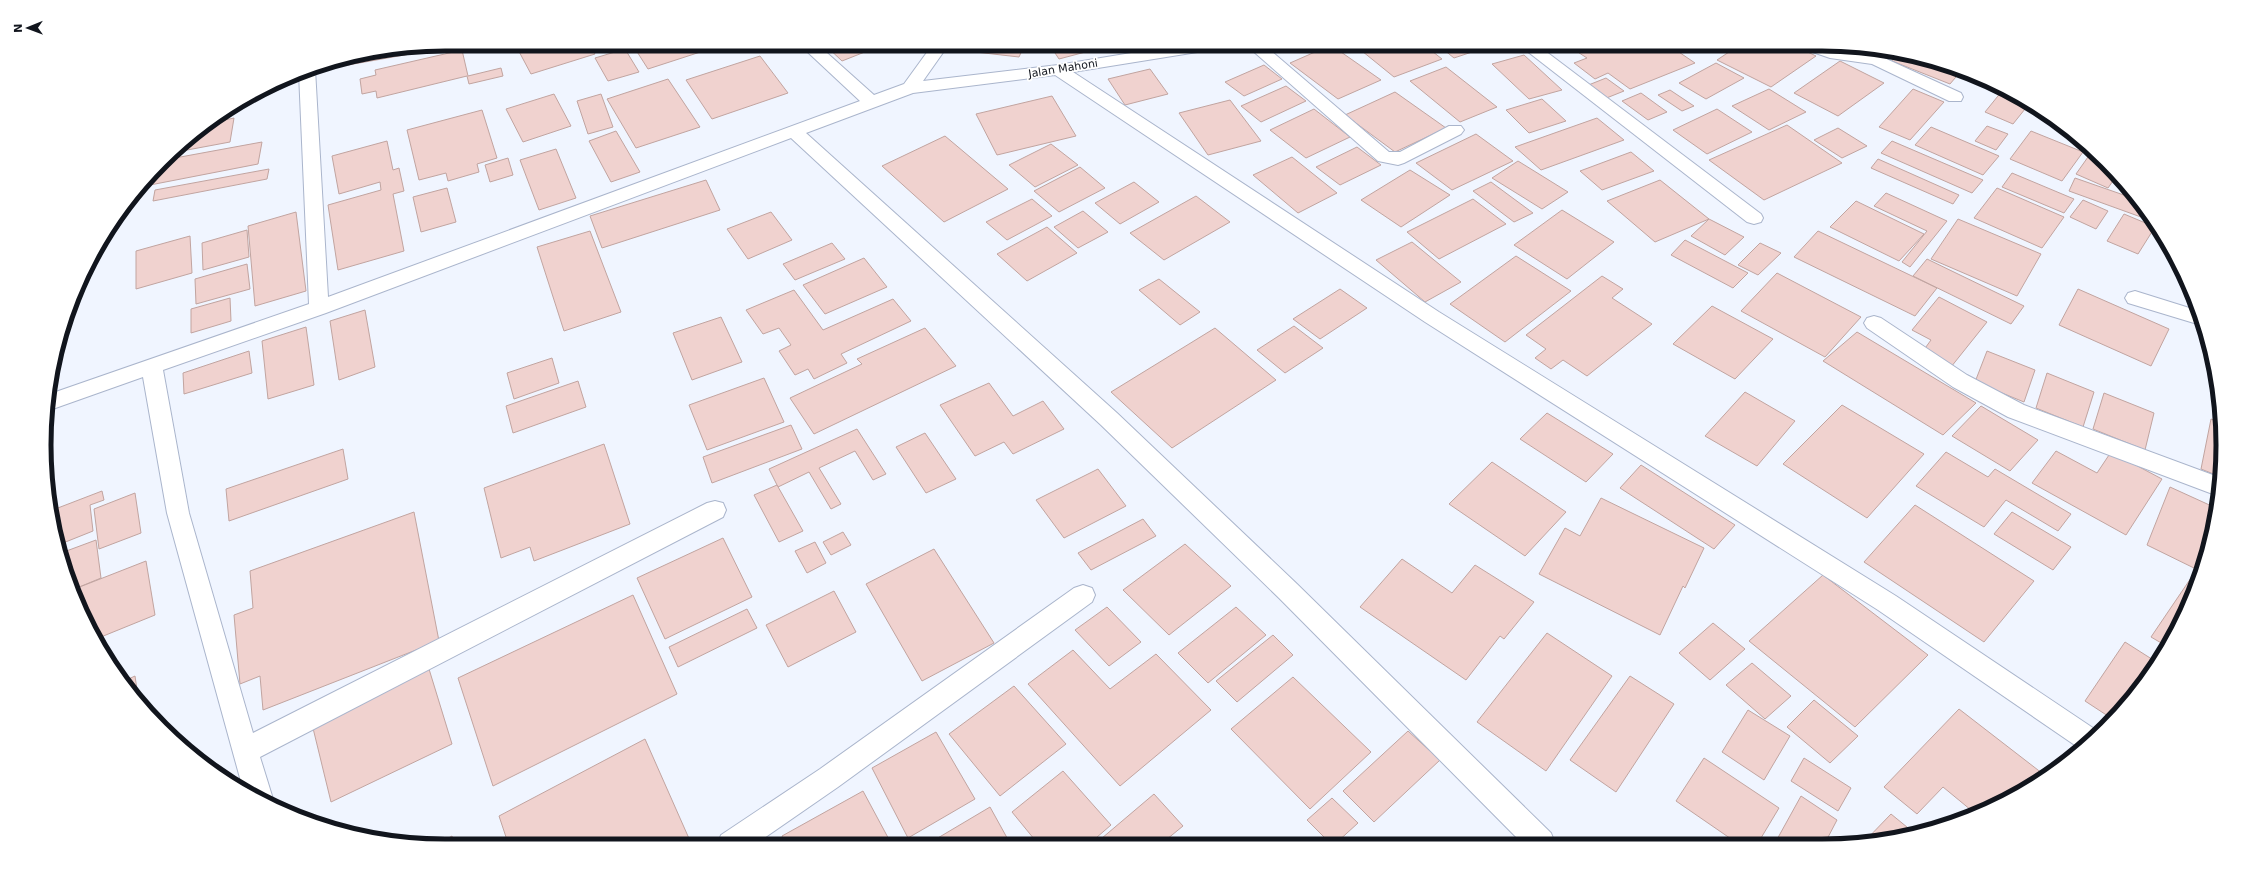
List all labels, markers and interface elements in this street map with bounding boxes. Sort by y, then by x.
north arrow [8,8,48,48]
text: N [12,23,25,33]
street label: Jalan Mahoni [1026,57,1099,81]

